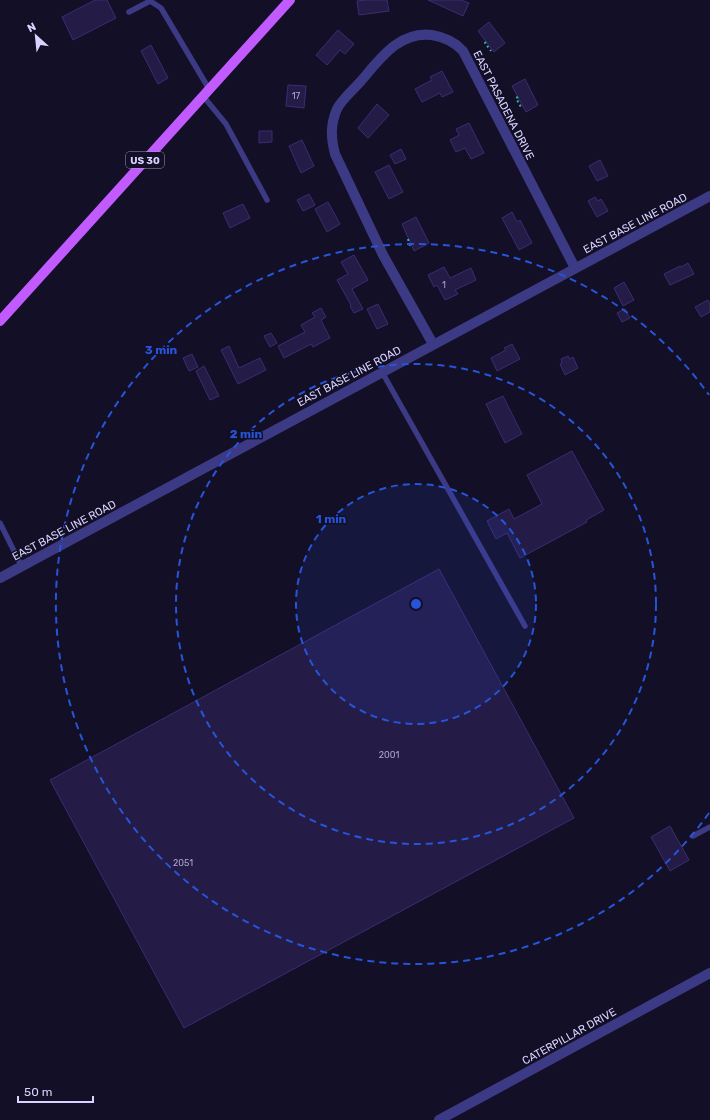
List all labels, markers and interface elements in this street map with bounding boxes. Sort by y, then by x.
north arrow [16,16,56,56]
text: N [25,20,38,35]
street label: EAST PASADENA DRIVE [470,48,537,162]
house number: 17 [292,91,301,101]
road number: US 30 [126,152,164,168]
street label: EAST BASE LINE ROAD [581,191,689,256]
house number: 1 [442,280,446,290]
text: 3 min [145,343,178,357]
street label: EAST BASE LINE ROAD [295,344,403,409]
text: 2 min [230,427,263,441]
street label: EAST BASE LINE ROAD [10,498,118,563]
text: 1 min [316,512,347,526]
centre of rings [409,597,423,611]
house number: 2001 [379,750,399,760]
house number: 2051 [173,858,193,868]
street label: CATERPILLAR DRIVE [520,1005,619,1068]
scale bar [18,1078,93,1104]
text: 50 m [24,1085,52,1099]

